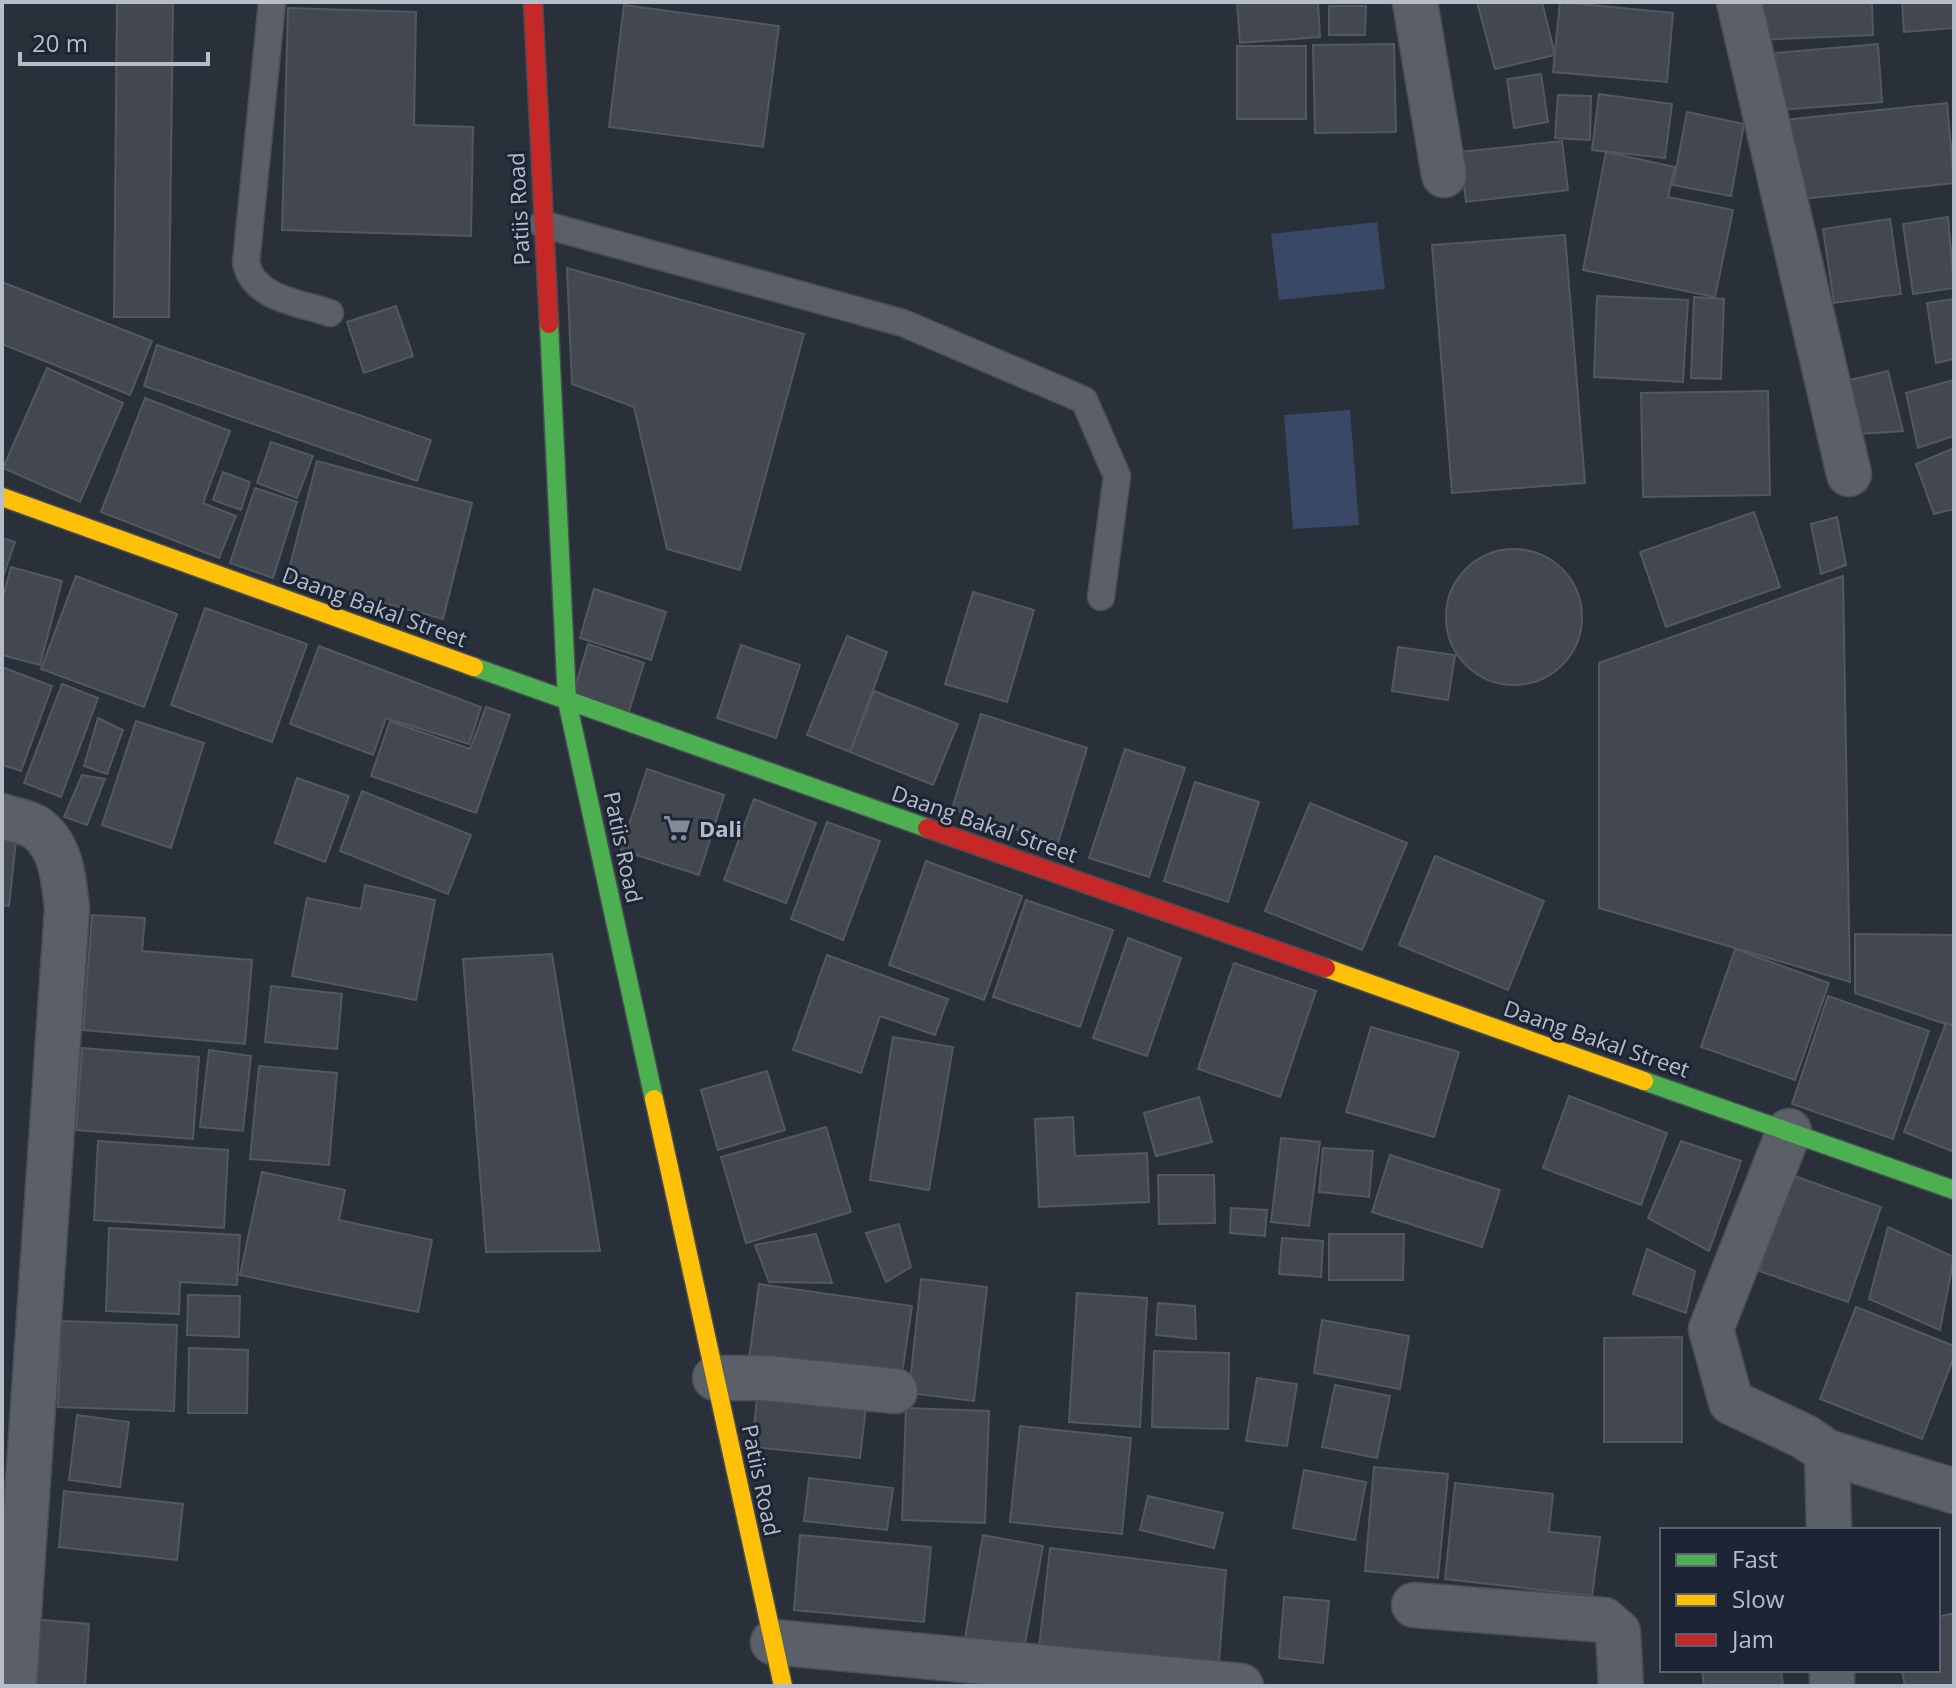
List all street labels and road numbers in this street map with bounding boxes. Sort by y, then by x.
street label: Patiis Road [500,152,536,266]
street label: Daang Bakal Street [278,559,472,653]
street label: Daang Bakal Street [888,777,1082,869]
street label: Patiis Road [598,789,650,905]
street label: Daang Bakal Street [1500,992,1694,1084]
street label: Patiis Road [736,1422,788,1538]

